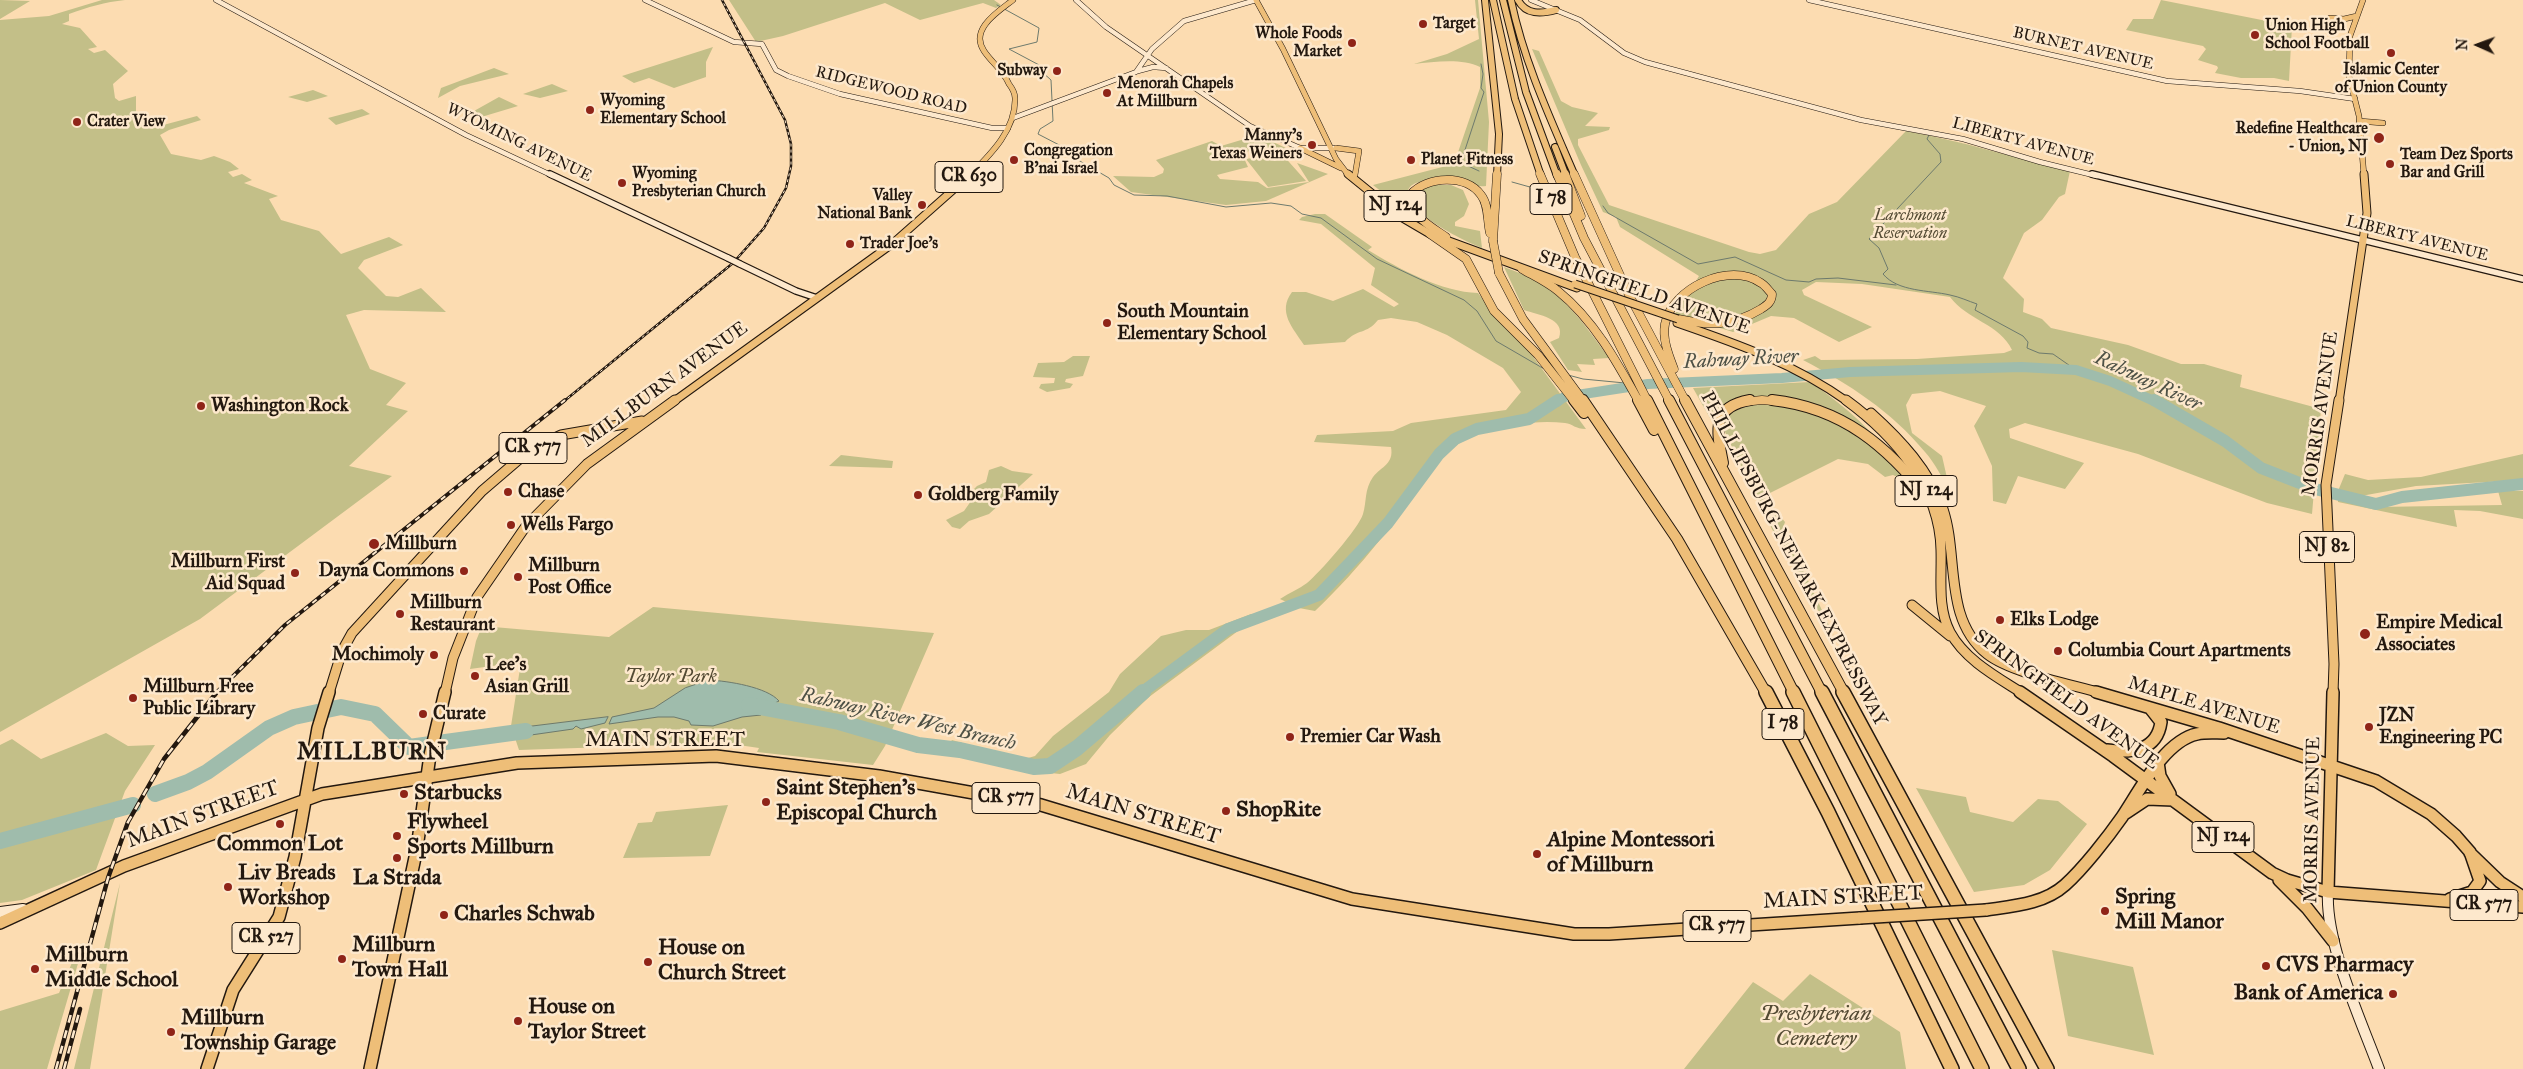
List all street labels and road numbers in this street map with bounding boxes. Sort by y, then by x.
street label: BURNET AVENUE [2011,23,2155,75]
street label: RIDGEWOOD ROAD [813,63,969,119]
street label: WYOMING AVENUE [443,100,595,186]
street label: LIBERTY AVENUE [1950,114,2096,170]
road number: CR 630 [935,162,1003,192]
road number: I 78 [1530,183,1572,214]
road number: NJ 124 [1364,190,1426,222]
street label: LIBERTY AVENUE [2344,212,2490,266]
street label: SPRINGFIELD AVENUE [1535,246,1753,340]
street label: MILLBURN AVENUE [578,317,752,453]
street label: MORRIS AVENUE [2298,330,2344,498]
street label: PHILLIPSBURG-NEWARK EXPRESSWAY [1695,388,1891,730]
road number: CR 577 [499,432,567,463]
road number: NJ 124 [1895,476,1957,506]
road number: NJ 82 [2300,532,2354,562]
street label: SPRINGFIELD AVENUE [1969,625,2163,775]
street label: MAPLE AVENUE [2125,672,2283,740]
road number: I 78 [1762,709,1804,740]
street label: MAIN STREET [585,728,745,754]
street label: MORRIS AVENUE [2300,737,2326,903]
street label: MAIN STREET [123,775,283,855]
street label: MAIN STREET [1063,779,1223,851]
road number: CR 577 [972,782,1040,814]
road number: NJ 124 [2192,822,2254,852]
street label: MAIN STREET [1762,881,1924,915]
road number: CR 577 [2450,890,2518,920]
road number: CR 577 [1683,910,1751,941]
road number: CR 527 [232,922,300,954]

